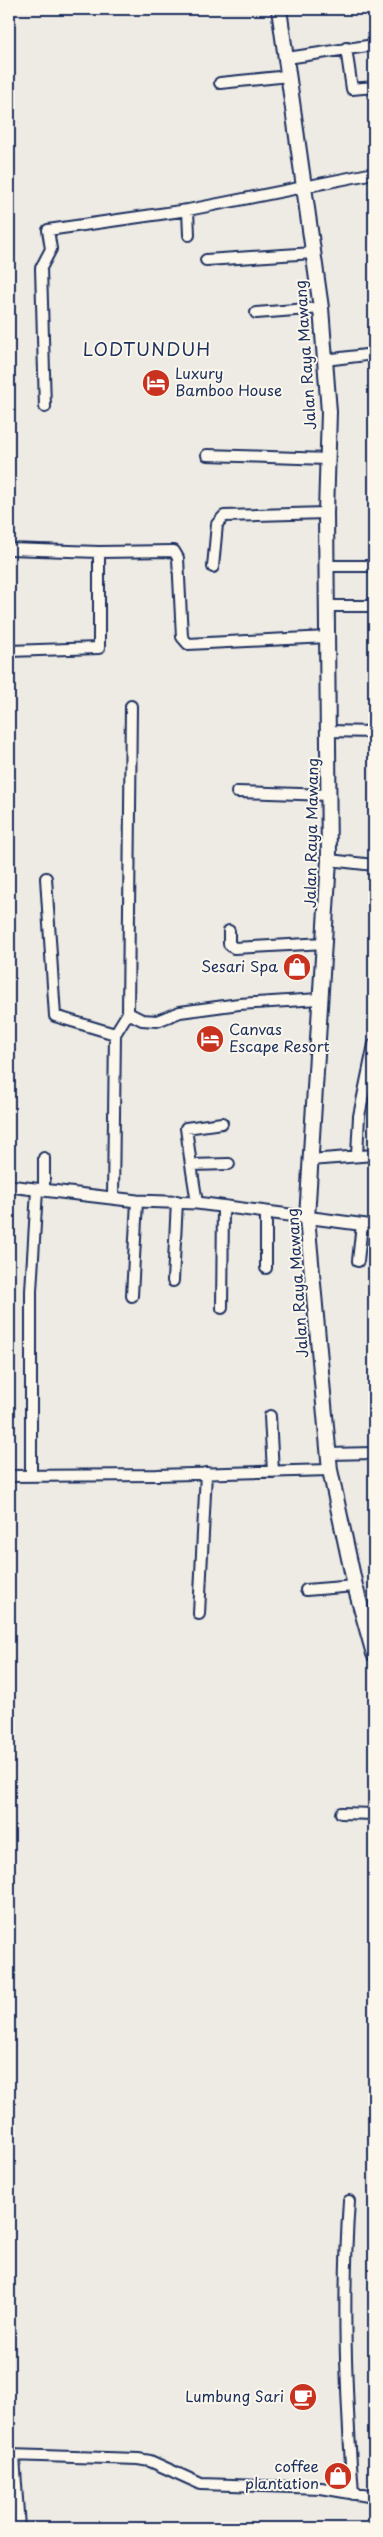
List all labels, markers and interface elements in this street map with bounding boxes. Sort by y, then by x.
street label: Jalan Raya Mawang [288,280,321,431]
district label: LODTUNDUH [83,335,211,362]
place label: Luxury Bamboo House [175,361,282,401]
hotel icon: Luxury Bamboo House [141,368,171,398]
street label: Jalan Raya Mawang [298,758,323,908]
shop icon: Sesari Spa [282,952,312,982]
place label: Sesari Spa [201,954,278,977]
place label: Canvas Escape Resort [229,1017,330,1057]
hotel icon: Canvas Escape Resort [195,1024,225,1054]
street label: Jalan Raya Mawang [280,1208,313,1359]
cafe icon: Lumbung Sari [288,2382,318,2412]
place label: Lumbung Sari [185,2384,284,2407]
place label: coffee plantation [245,2454,319,2494]
shop icon: coffee plantation [323,2461,353,2491]

